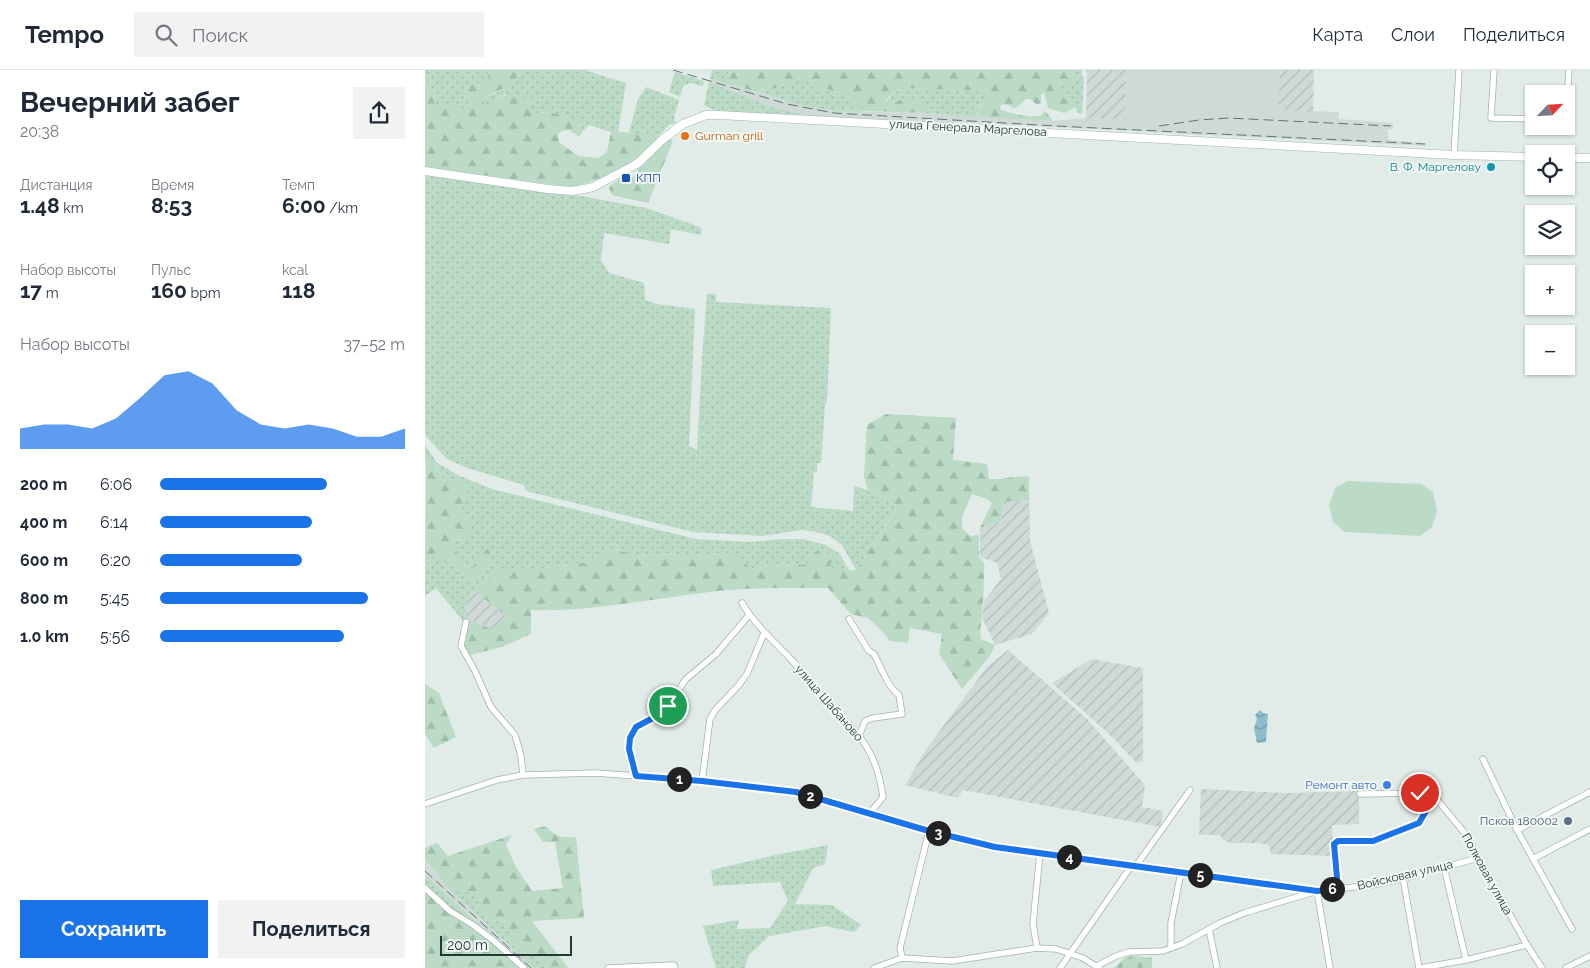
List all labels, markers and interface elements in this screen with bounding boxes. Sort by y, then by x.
search box [134,12,484,57]
text: Tempo [25,20,104,49]
icon: search [152,21,180,49]
text: Поиск [192,24,248,46]
text: Карта [1312,24,1363,45]
text: Слои [1391,24,1435,45]
text: Поделиться [1463,24,1565,45]
north arrow [1525,85,1575,135]
map controls [1525,85,1575,375]
text: Вечерний забег [20,86,240,119]
button: share [353,87,405,139]
street label: улица Генерала Маргелова [889,117,1047,139]
text: 20:38 [20,122,59,141]
place label: Gurman grill [695,129,764,143]
marker: Gurman grill [679,130,691,142]
button: locate [1525,145,1575,195]
place label: В. Ф. Маргелову [1390,160,1481,174]
marker: В. Ф. Маргелову [1485,161,1497,173]
place label: КПП [636,171,661,185]
marker: КПП [620,172,632,184]
text: Дистанция [20,177,93,193]
text: Время [151,177,194,193]
text: Темп [282,177,315,193]
text: 1.48 [20,193,60,218]
text: 8:53 [151,193,192,218]
text: 6:00 [282,193,326,218]
text: km [60,200,84,216]
text: /km [326,200,358,216]
button: layers [1525,205,1575,255]
text: Набор высоты [20,262,116,278]
text: Пульс [151,262,191,278]
text: kcal [282,262,308,278]
button: + [1525,265,1575,315]
text: 17 [20,278,42,303]
text: 160 [151,278,187,303]
text: 118 [282,278,315,303]
text: m [42,285,59,301]
text: bpm [187,285,221,301]
button: − [1525,325,1575,375]
text: Набор высоты [20,335,130,354]
text: 37–52 m [343,335,405,354]
text: 200 m [20,475,67,494]
text: 6:06 [100,475,132,494]
text: 400 m [20,513,68,532]
text: 6:14 [100,513,128,532]
text: 600 m [20,551,68,570]
text: 6:20 [100,551,131,570]
text: 800 m [20,589,68,608]
text: 5:45 [100,589,129,608]
text: 1.0 km [20,627,69,646]
text: 5:56 [100,627,130,646]
street label: улица Шабаново [792,662,866,744]
pin [647,685,689,727]
icon: arrive [654,692,682,720]
pin: 1 [667,766,691,792]
text: 1 [676,771,683,787]
pin [1399,772,1441,814]
place label: Ремонт авто [1305,778,1377,792]
marker: Ремонт авто [1381,779,1393,791]
icon: check [1406,779,1434,807]
pin: 2 [797,784,823,808]
text: 2 [807,788,814,804]
place label: Псков 180002 [1480,814,1558,828]
marker: Псков 180002 [1562,815,1574,827]
pin: 3 [925,820,951,846]
text: 3 [935,825,942,841]
street label: Полковая улица [1459,831,1515,917]
pin: 4 [1057,844,1081,870]
text: 4 [1066,849,1074,865]
street label: Войсковая улица [1356,857,1454,893]
pin: 5 [1187,862,1213,888]
text: 5 [1197,867,1204,883]
pin: 6 [1319,876,1345,902]
text: 6 [1328,881,1337,897]
button: Сохранить [20,900,208,958]
button: Поделиться [218,900,405,958]
scale bar [440,933,573,956]
text: 200 m [447,937,488,953]

